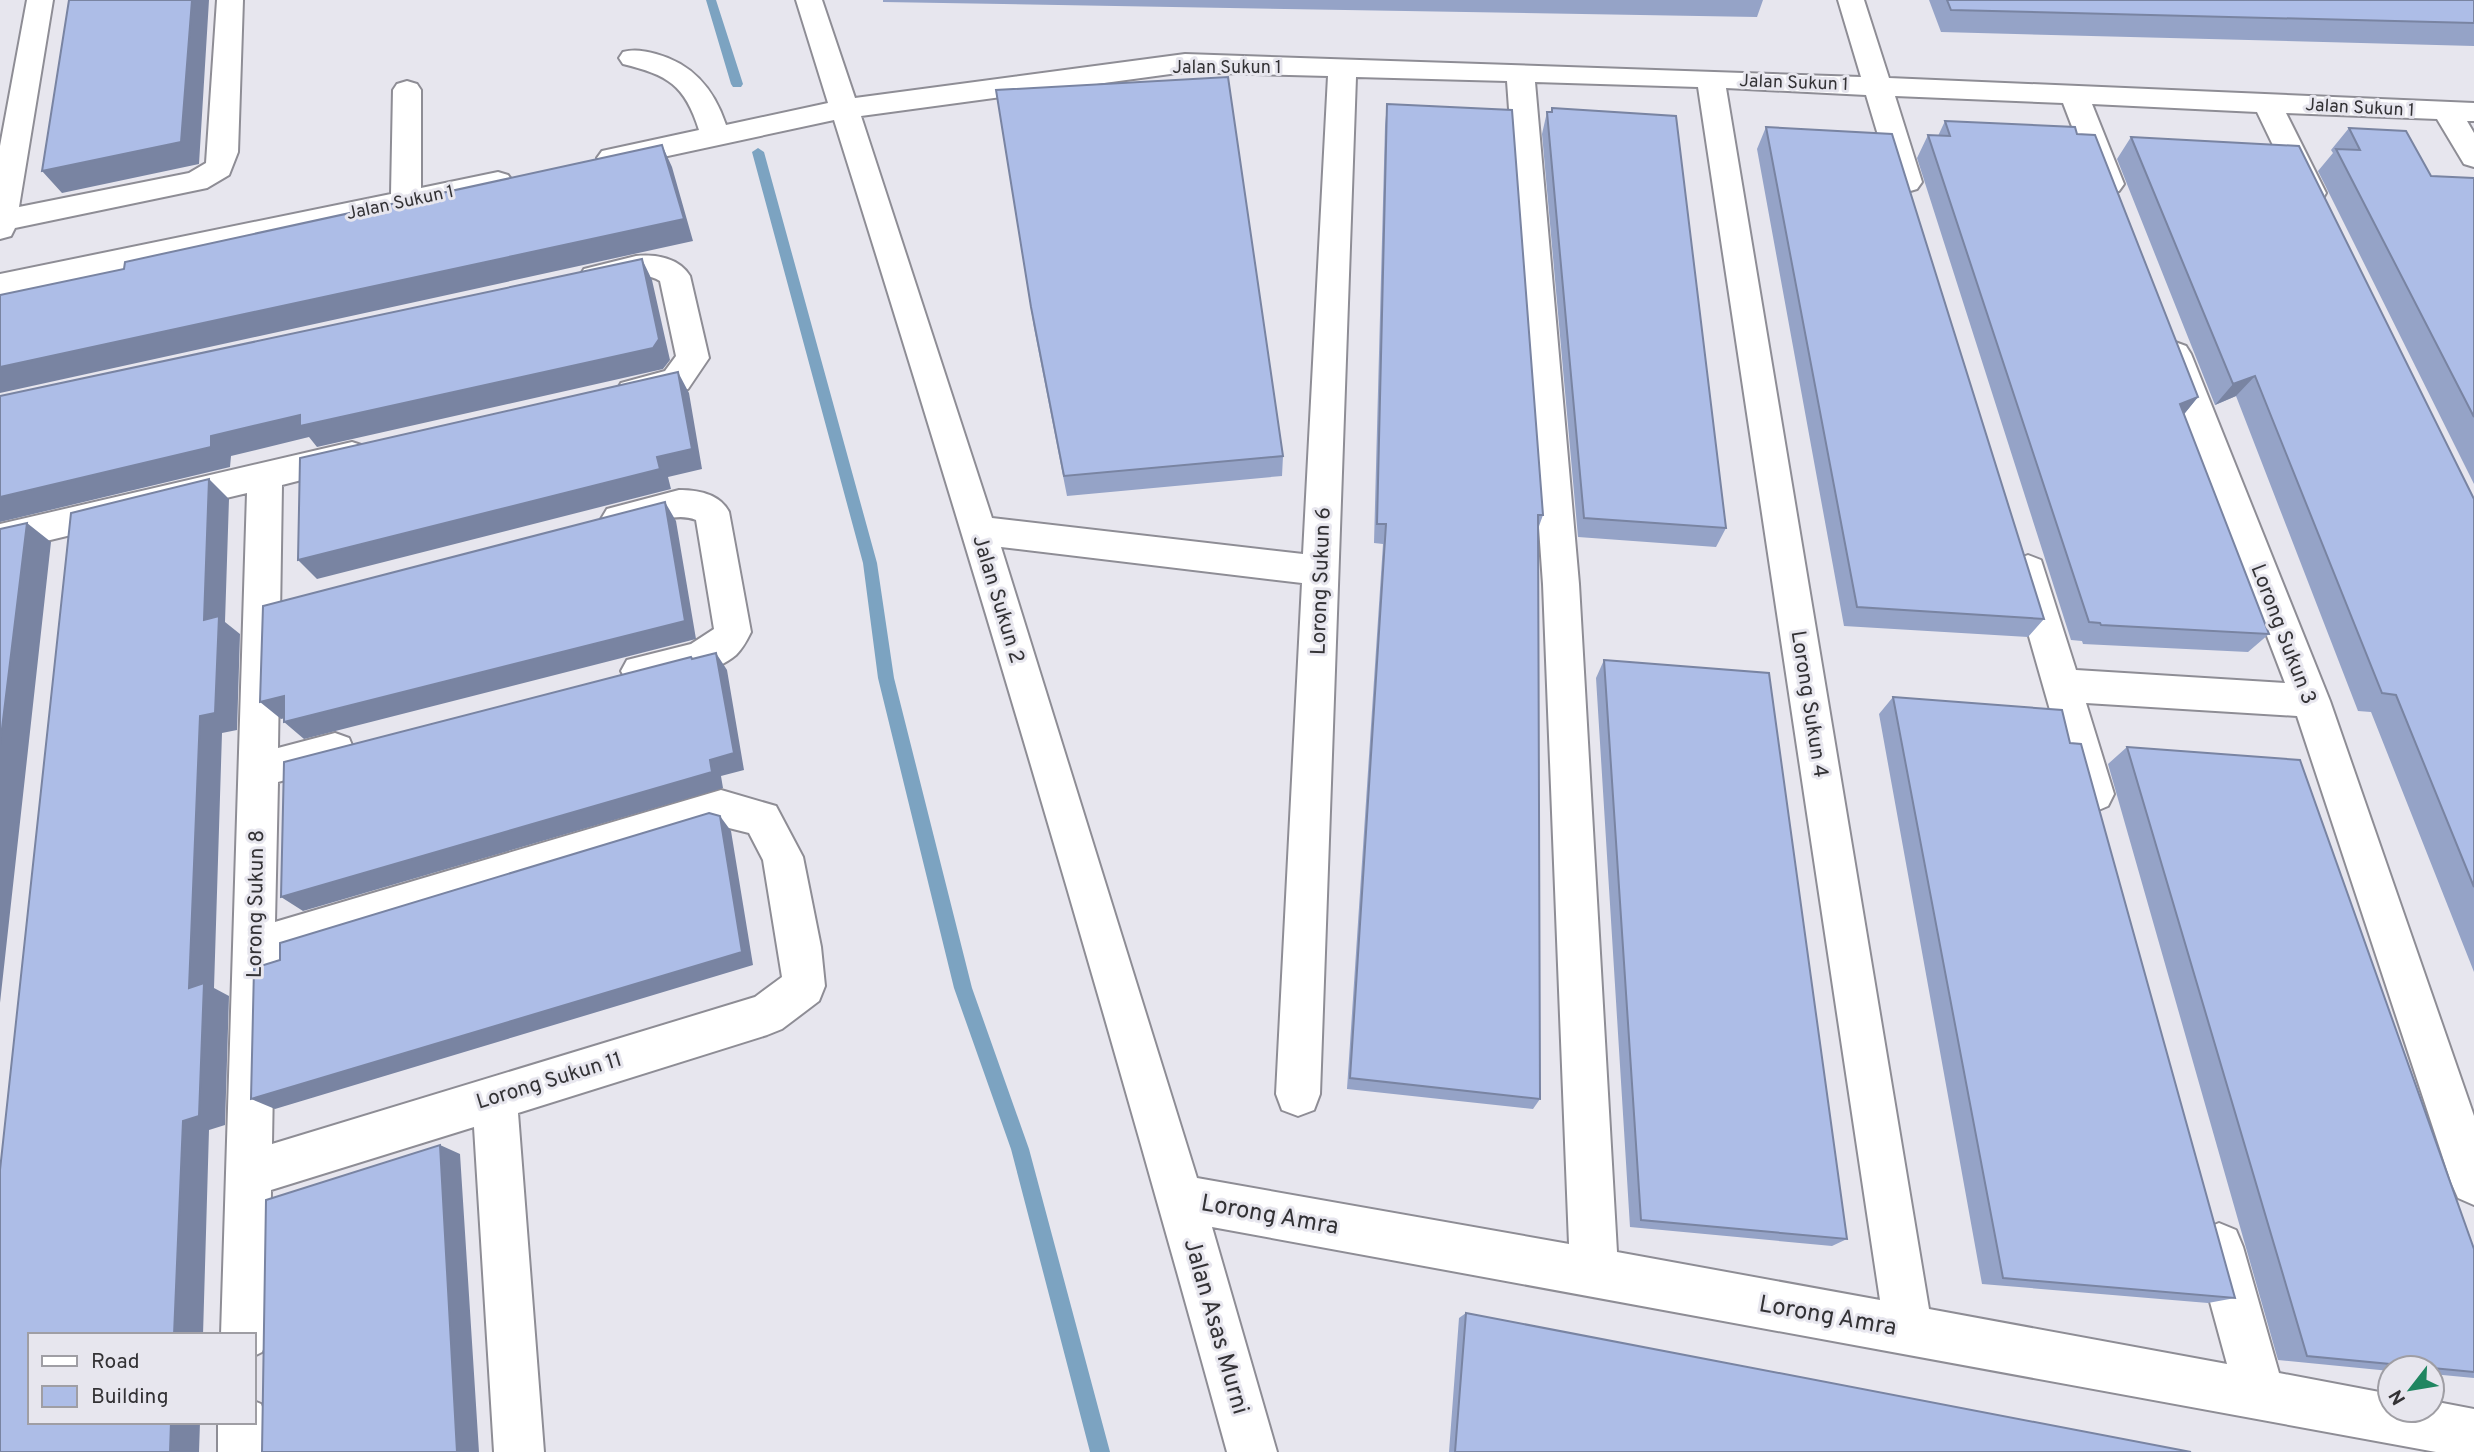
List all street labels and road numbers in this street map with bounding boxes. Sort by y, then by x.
street label: Jalan Sukun 1 [1172,57,1282,80]
street label: Jalan Sukun 1 [1739,70,1849,97]
street label: Jalan Sukun 1 [2305,94,2415,123]
street label: Jalan Sukun 1 [344,181,456,226]
street label: Lorong Sukun 6 [1305,507,1338,655]
street label: Jalan Sukun 2 [965,532,1030,667]
street label: Lorong Sukun 3 [2243,561,2322,709]
street label: Lorong Sukun 4 [1784,629,1833,780]
street label: Lorong Sukun 8 [242,830,271,978]
street label: Lorong Sukun 11 [473,1046,626,1116]
street label: Lorong Amra [1199,1189,1341,1243]
street label: Jalan Asas Murni [1176,1235,1255,1418]
street label: Lorong Amra [1757,1290,1899,1344]

